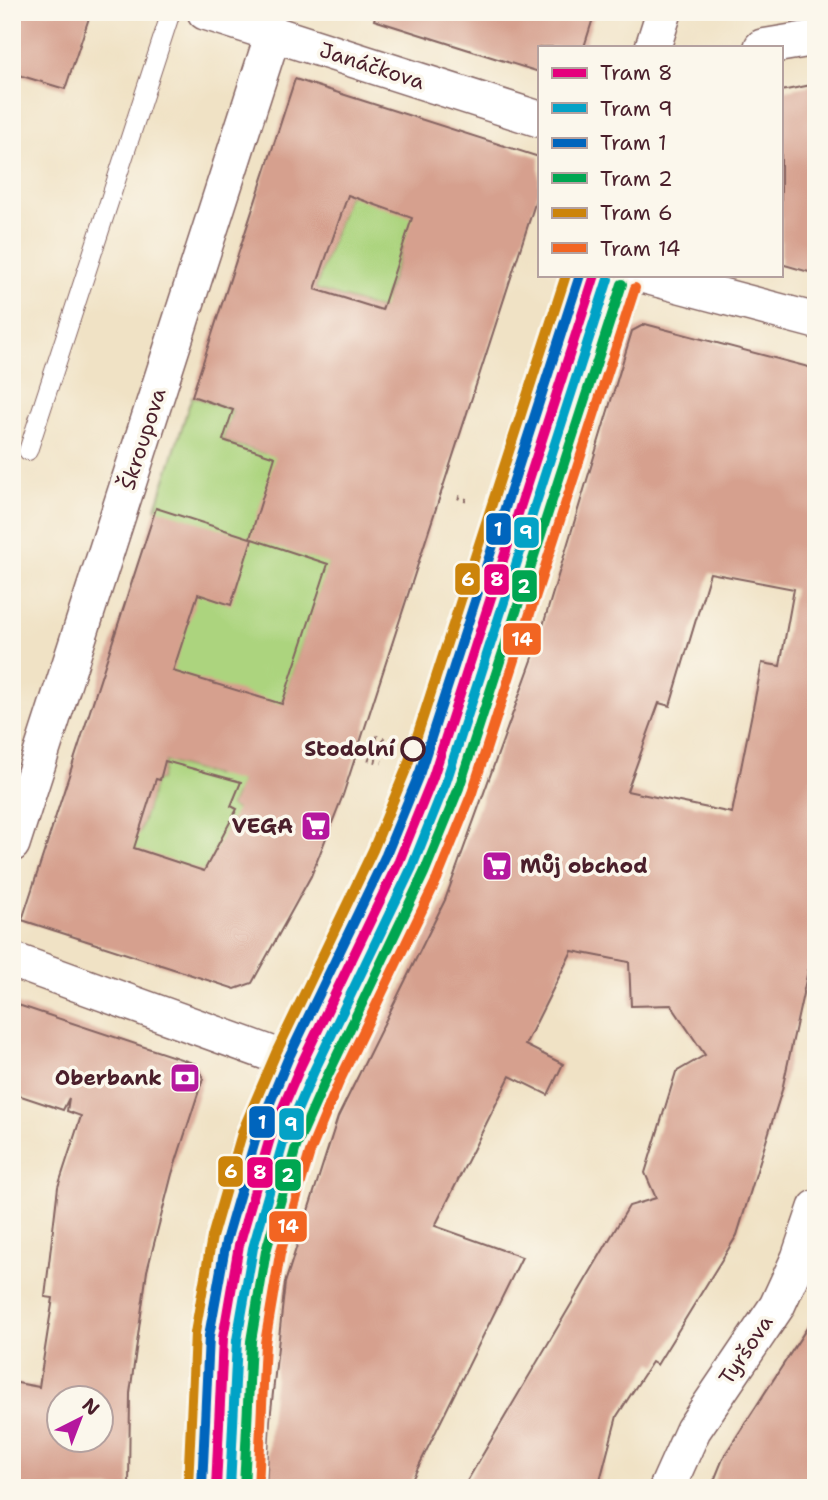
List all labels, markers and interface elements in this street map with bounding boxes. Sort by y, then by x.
street label: Janáčkova [316,36,428,96]
legend [538,46,782,276]
text: Tram 8 [600,59,673,87]
text: Tram 9 [600,95,673,123]
text: Tram 1 [600,129,667,157]
text: Tram 2 [600,165,673,193]
text: Tram 6 [600,199,673,227]
text: Tram 14 [600,235,680,263]
street label: Škroupova [112,384,173,493]
line badge: 1 [485,512,512,546]
line badge: 9 [513,516,540,549]
text: 1 [494,517,502,542]
text: 9 [519,520,533,545]
line badge: 6 [454,562,481,596]
line badge: 8 [483,563,510,596]
text: 6 [461,567,475,592]
text: 8 [490,567,504,592]
line badge: 2 [511,569,538,603]
text: 2 [517,574,531,599]
line badge: 14 [502,622,542,656]
text: 14 [511,627,533,652]
place label: Stodolní [304,735,396,763]
marker: Stodolní [401,737,425,761]
supermarket icon: VEGA [299,809,333,843]
place label: VEGA [232,812,293,840]
supermarket icon: Můj obchod [480,849,514,883]
place label: Můj obchod [520,852,648,880]
bank icon: Oberbank [168,1061,202,1095]
place label: Oberbank [55,1064,162,1092]
line badge: 1 [248,1105,276,1139]
line badge: 9 [278,1107,305,1141]
text: 1 [258,1110,266,1135]
text: 9 [284,1112,298,1137]
line badge: 6 [217,1155,244,1188]
line badge: 8 [246,1156,274,1189]
line badge: 2 [274,1158,302,1192]
text: 6 [224,1159,238,1184]
text: 8 [253,1160,267,1185]
text: 2 [281,1163,295,1188]
line badge: 14 [268,1210,308,1243]
text: 14 [277,1214,299,1239]
street label: Tyršova [713,1310,779,1390]
north arrow [46,1384,116,1454]
text: N [77,1392,105,1421]

